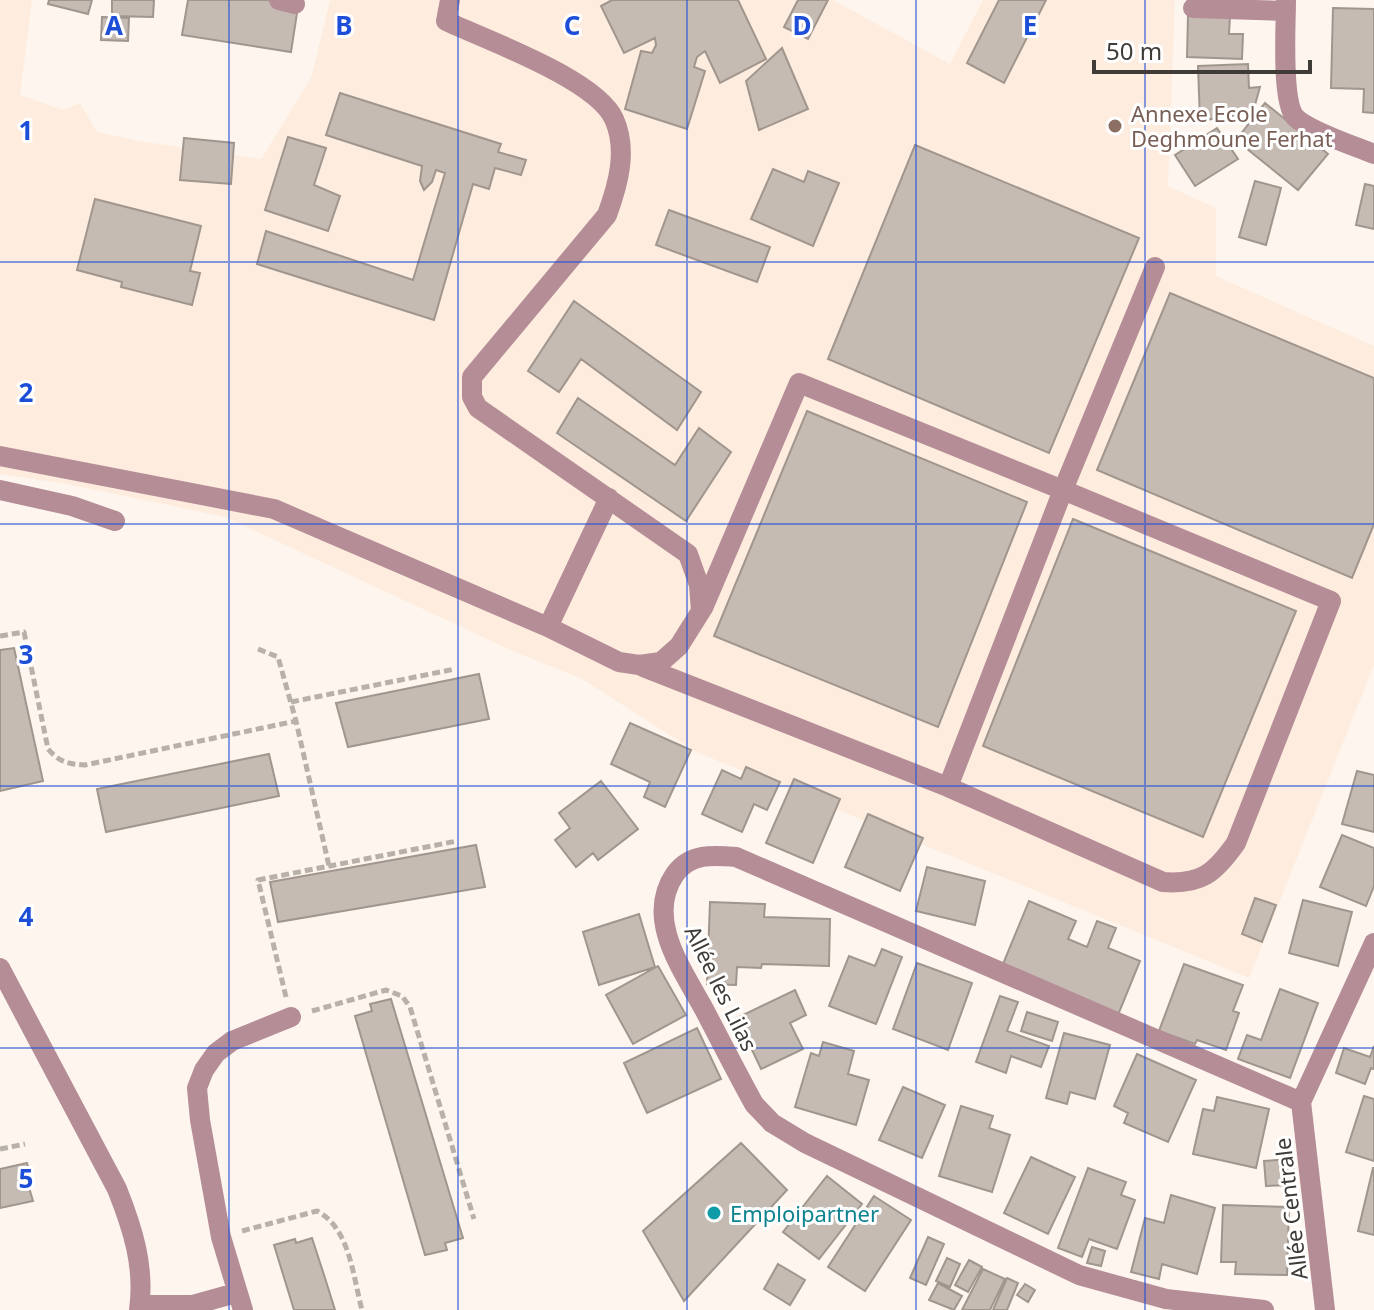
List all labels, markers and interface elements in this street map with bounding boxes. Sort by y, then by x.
text: A [105,7,123,43]
text: B [335,7,353,43]
text: C [564,7,580,43]
text: D [792,7,812,43]
text: E [1023,7,1037,43]
scale bar [1094,24,1310,74]
text: 50 m [1106,34,1162,67]
place label: Annexe Ecole Deghmoune Ferhat [1131,98,1333,153]
text: 1 [19,112,33,148]
marker: Annexe Ecole Deghmoune Ferhat [1106,117,1124,135]
text: 2 [19,374,34,410]
text: 3 [19,636,33,672]
text: 4 [19,898,34,934]
street label: Allée les Lilas [679,920,765,1056]
street label: Allée Centrale [1266,1136,1314,1282]
text: 5 [19,1160,33,1196]
place label: Emploipartner [730,1198,879,1228]
marker: Emploipartner [705,1204,723,1222]

